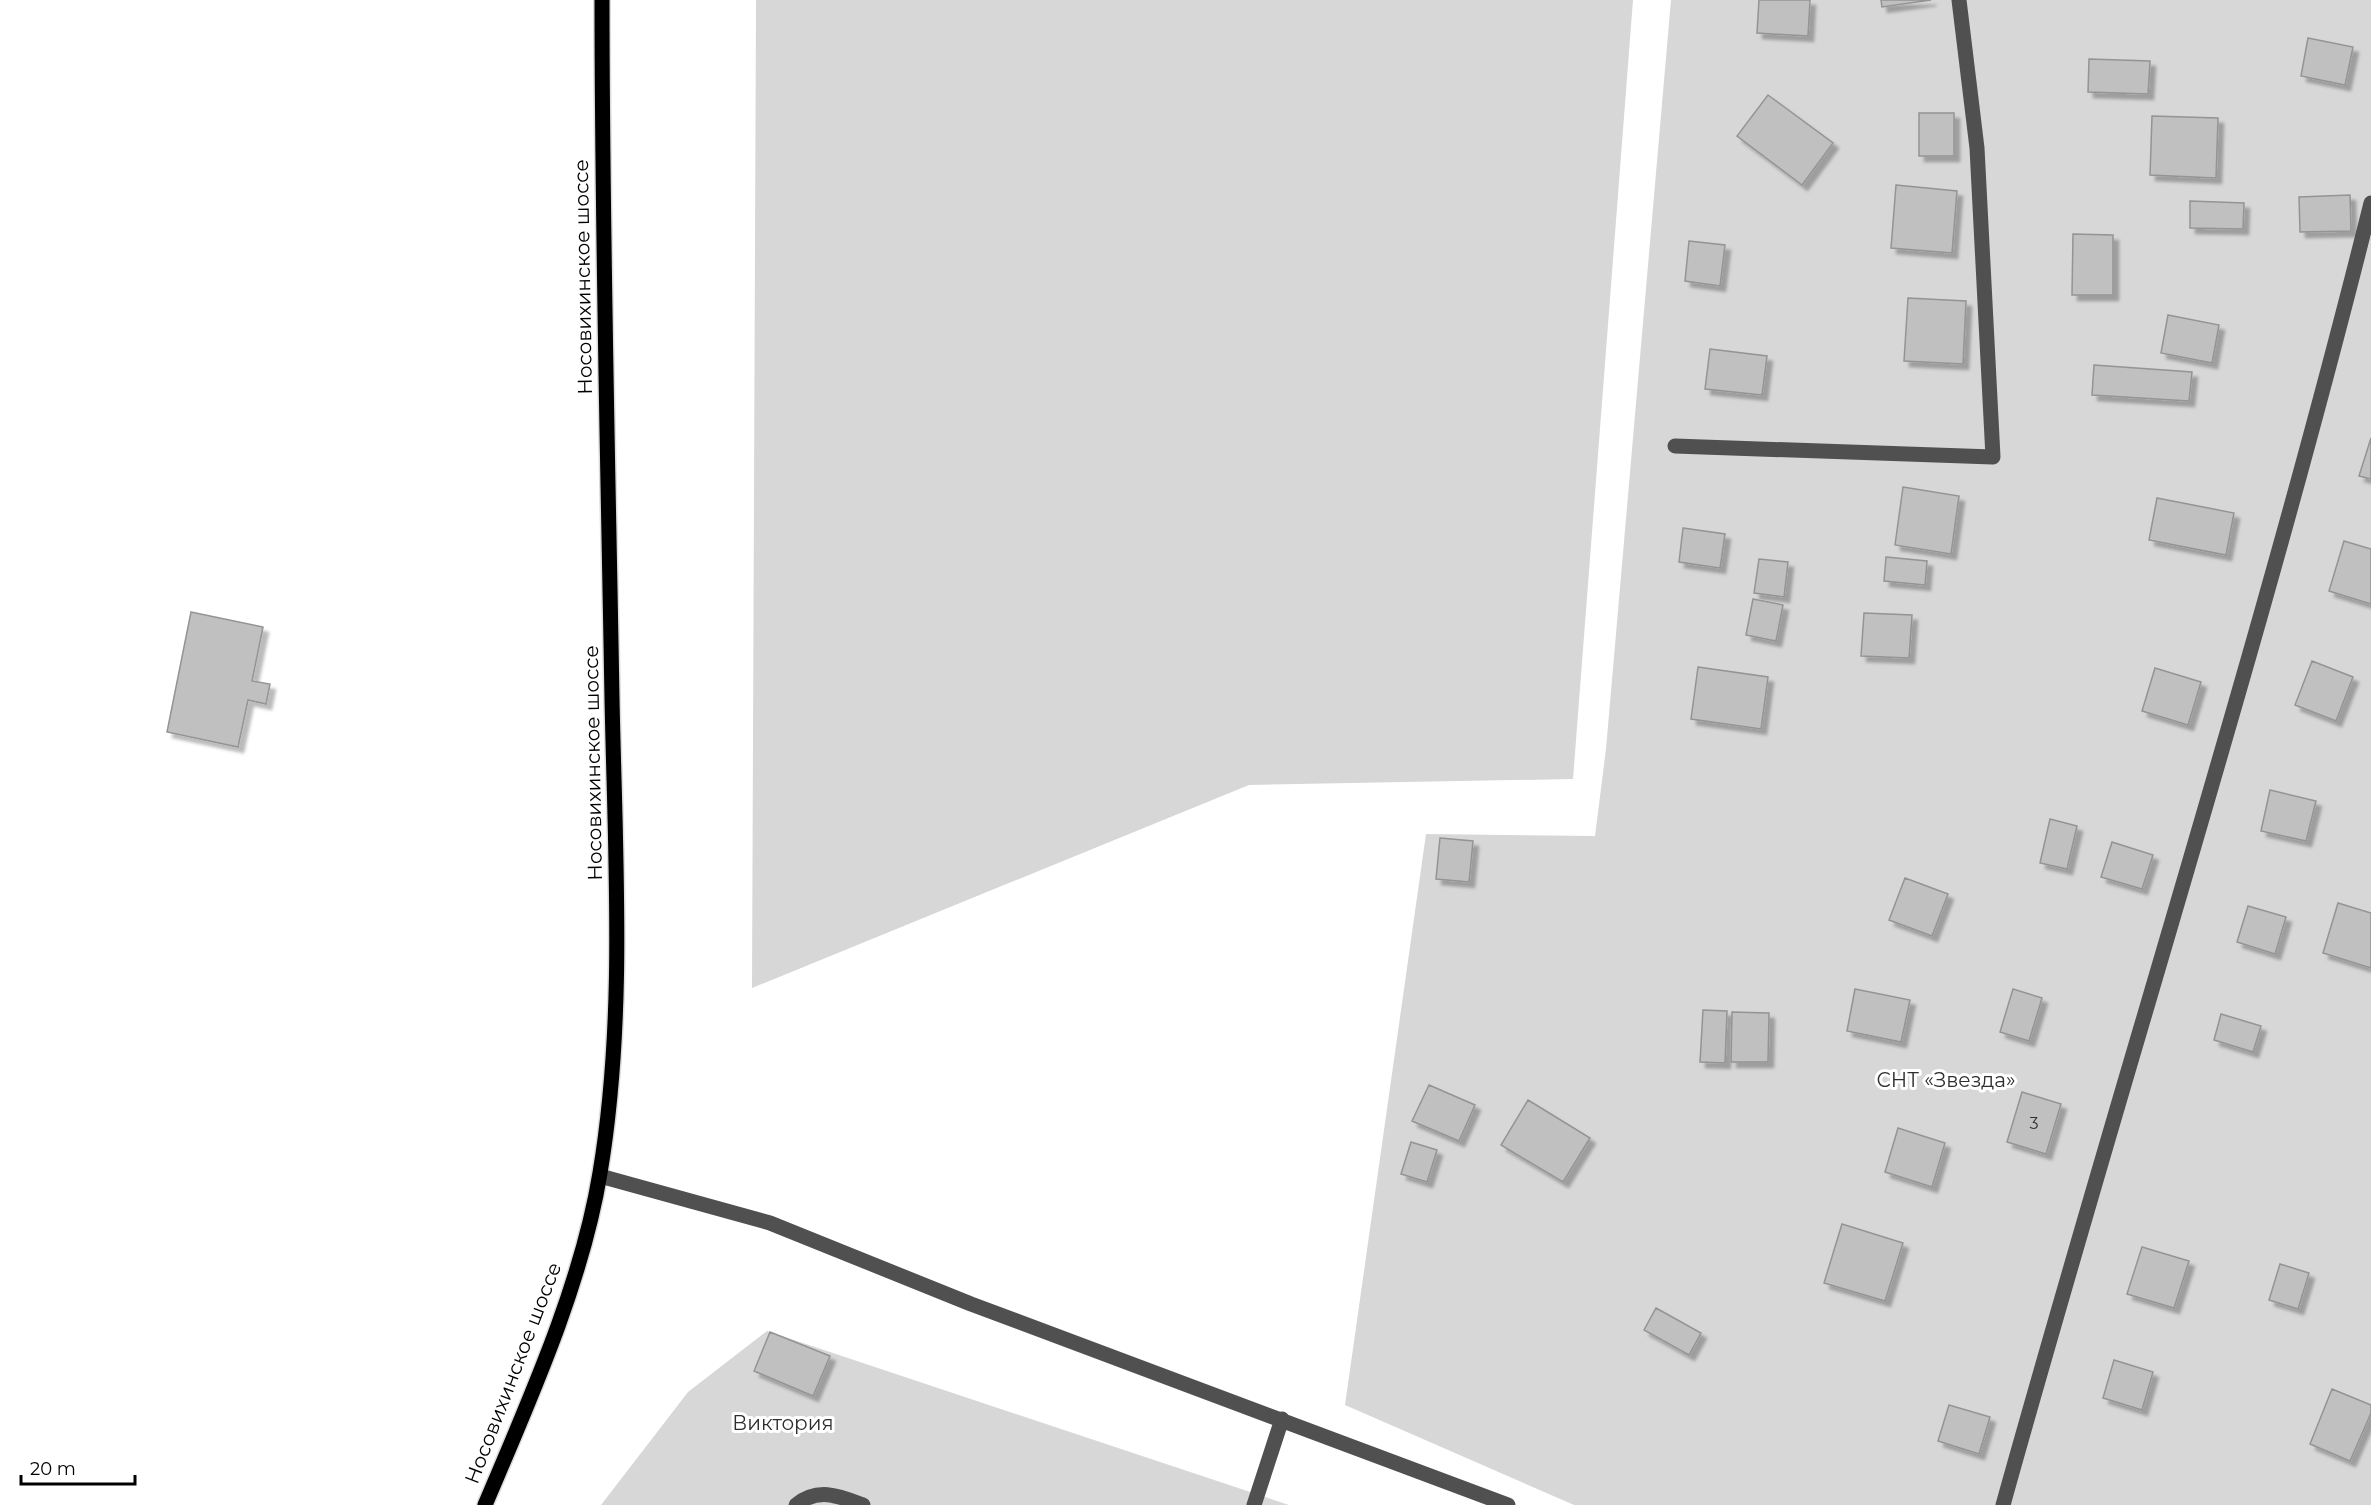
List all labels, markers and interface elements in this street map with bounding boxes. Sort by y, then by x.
street label: Носовихинское шоссе [569,159,597,395]
street label: Носовихинское шоссе [579,645,607,881]
park label: СНТ «Звезда» [1876,1068,2016,1092]
house number: 3 [2029,1114,2039,1133]
street label: Носовихинское шоссе [460,1259,566,1487]
park label: Виктория [732,1411,834,1435]
scale bar [21,1448,135,1486]
text: 20 m [30,1458,76,1480]

